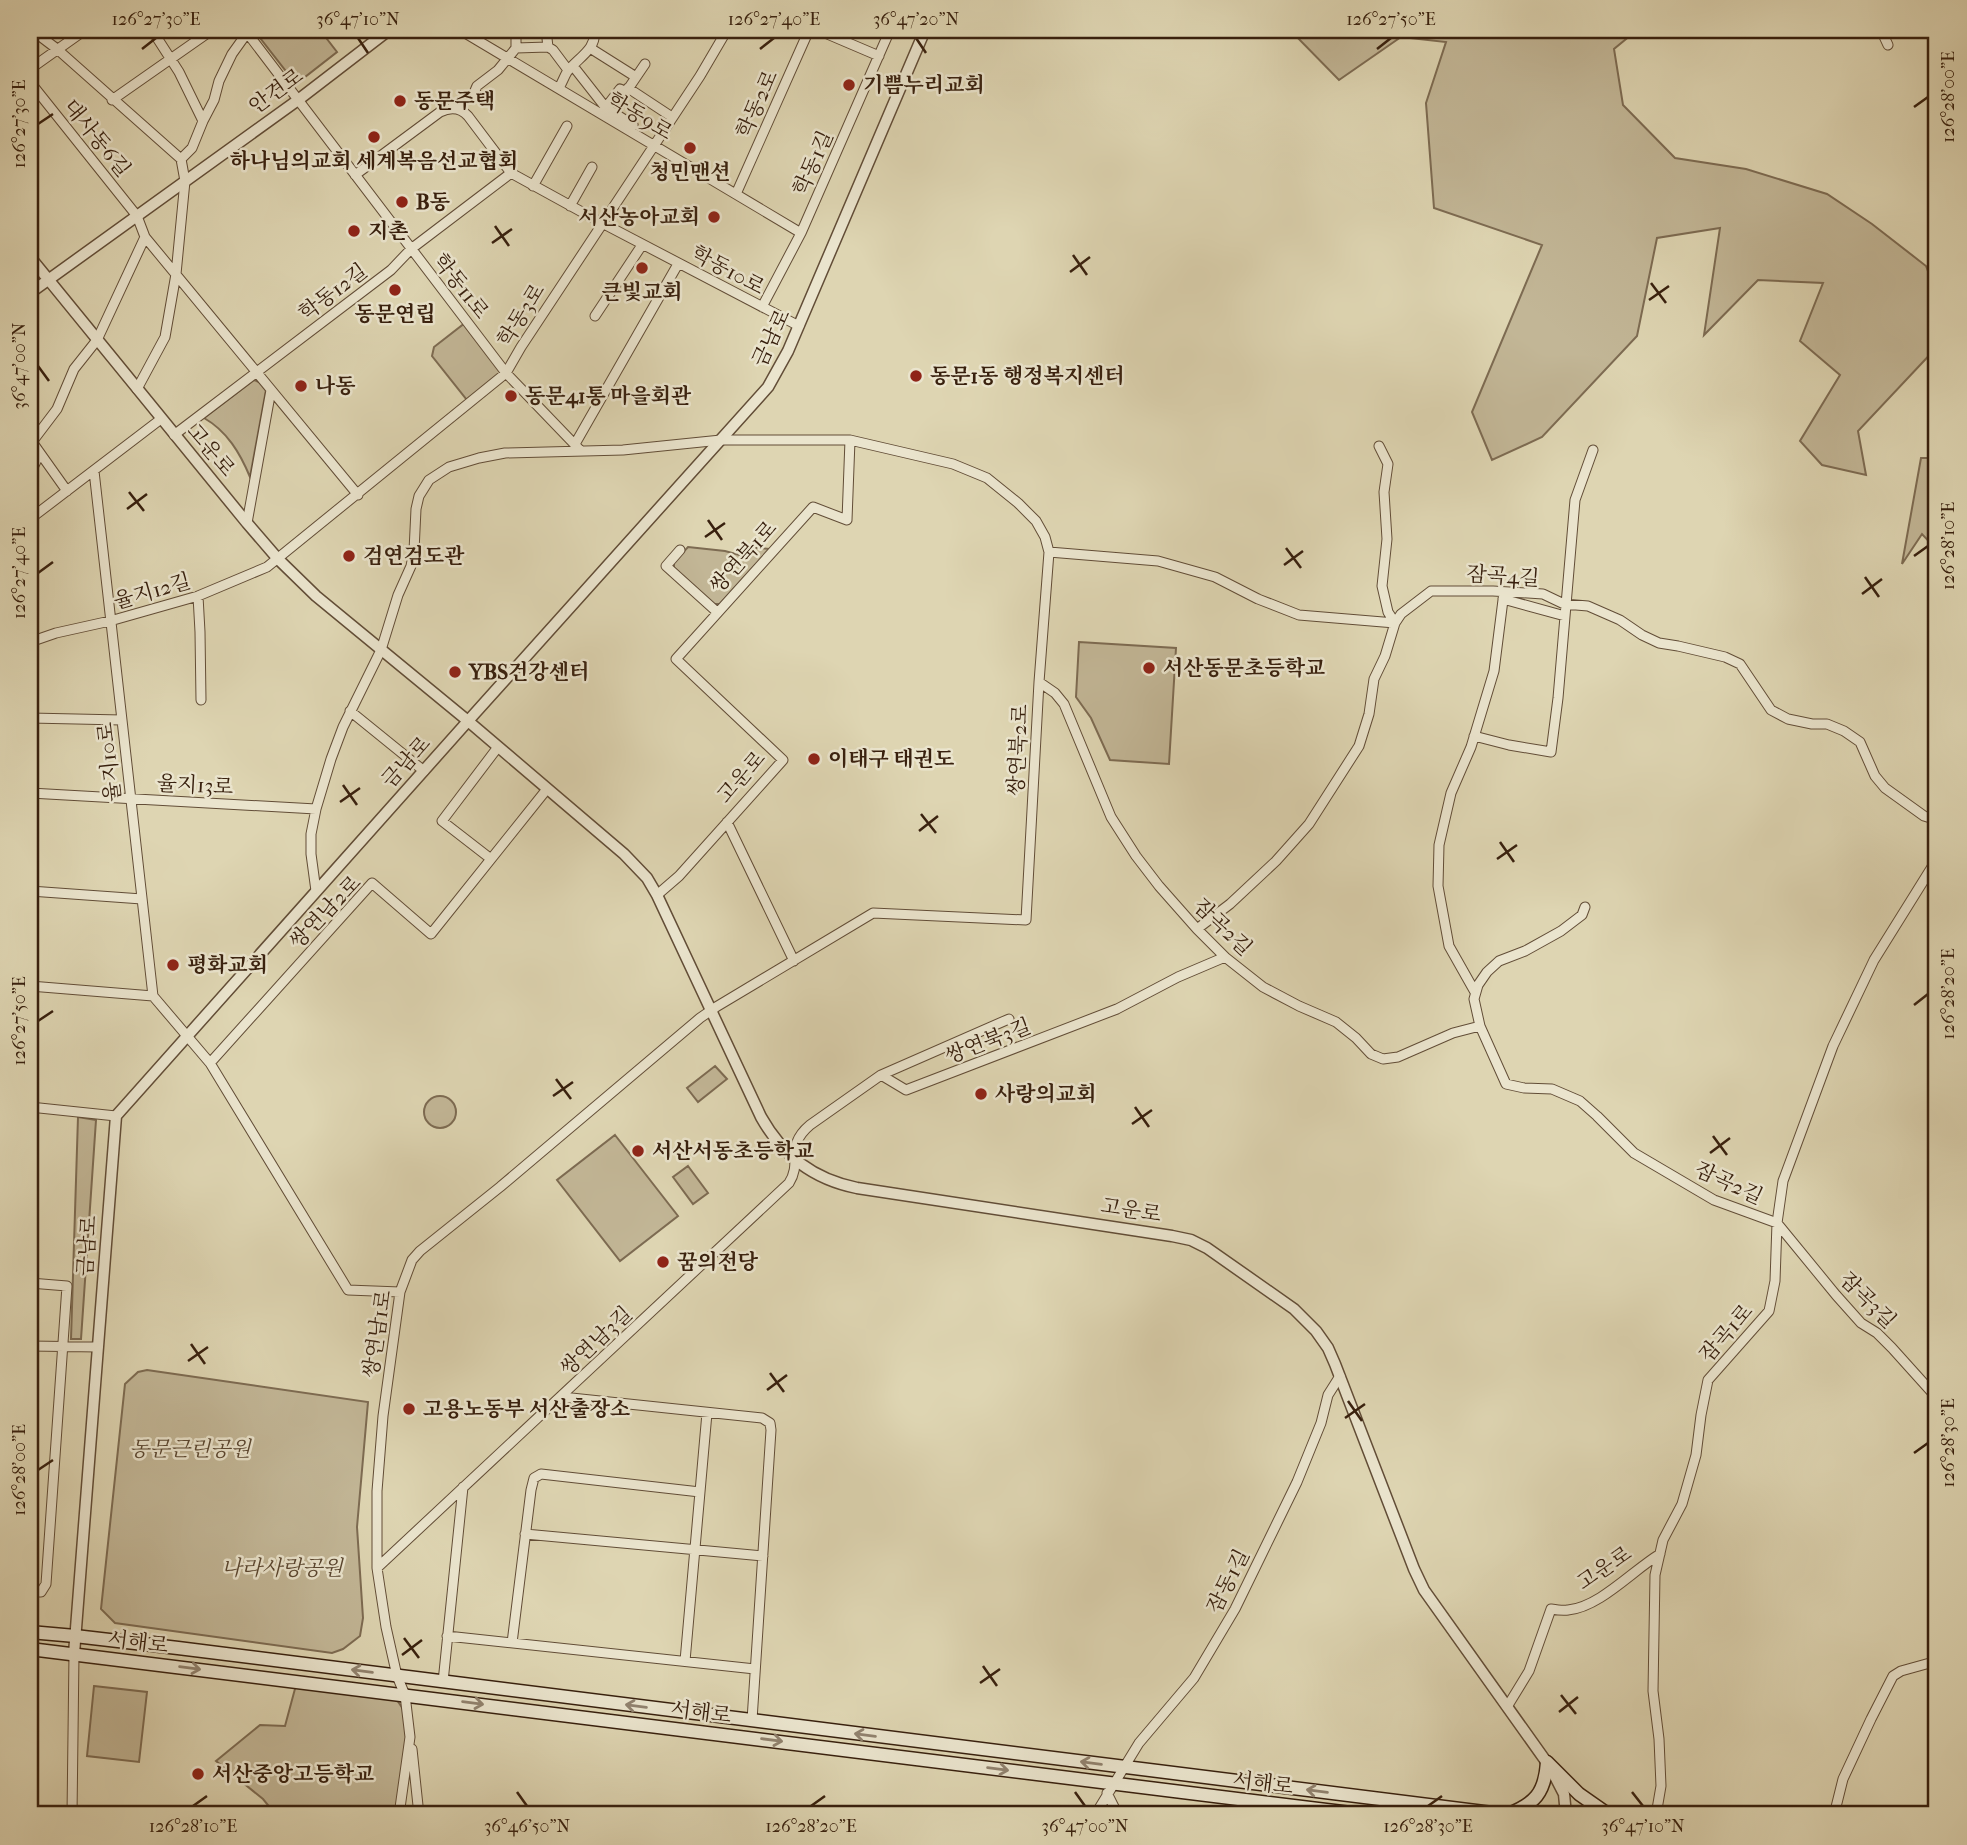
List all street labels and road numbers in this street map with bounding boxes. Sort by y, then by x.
street label: 안견로 [244,63,308,119]
street label: 학동2로 [731,66,783,142]
street label: 학동9로 [603,87,677,145]
street label: 대사동6길 [59,94,135,182]
street label: 학동1길 [788,127,838,199]
street label: 학동10로 [687,241,769,299]
street label: 학동11로 [428,249,494,323]
street label: 학동12길 [294,259,372,325]
street label: 학동3로 [492,279,550,351]
street label: 금남로 [747,305,795,371]
street label: 고운로 [182,419,240,481]
street label: 쌍연북1로 [704,516,782,598]
street label: 잠곡4길 [1466,561,1540,591]
street label: 율지12길 [111,569,193,613]
street label: 쌍연북2로 [1004,703,1032,797]
street label: 율지10로 [93,721,125,803]
street label: 금남로 [377,731,435,793]
street label: 고운로 [712,746,770,808]
street label: 율지13로 [156,771,234,799]
street label: 쌍연남2로 [284,871,366,953]
street label: 잠곡2길 [1189,893,1257,961]
street label: 쌍연북3길 [942,1014,1034,1068]
street label: 잠곡2길 [1691,1157,1767,1209]
street label: 고운로 [1099,1193,1163,1227]
street label: 금남로 [73,1215,101,1277]
street label: 잠곡3길 [1835,1267,1901,1333]
street label: 쌍연남1로 [358,1288,396,1380]
street label: 잠곡1로 [1695,1299,1757,1367]
street label: 쌍연남3길 [555,1302,637,1380]
street label: 고운로 [1572,1541,1636,1595]
street label: 잠동1길 [1202,1545,1254,1617]
street label: 서해로 [106,1626,170,1658]
street label: 서해로 [669,1696,733,1728]
street label: 서해로 [1231,1767,1295,1799]

